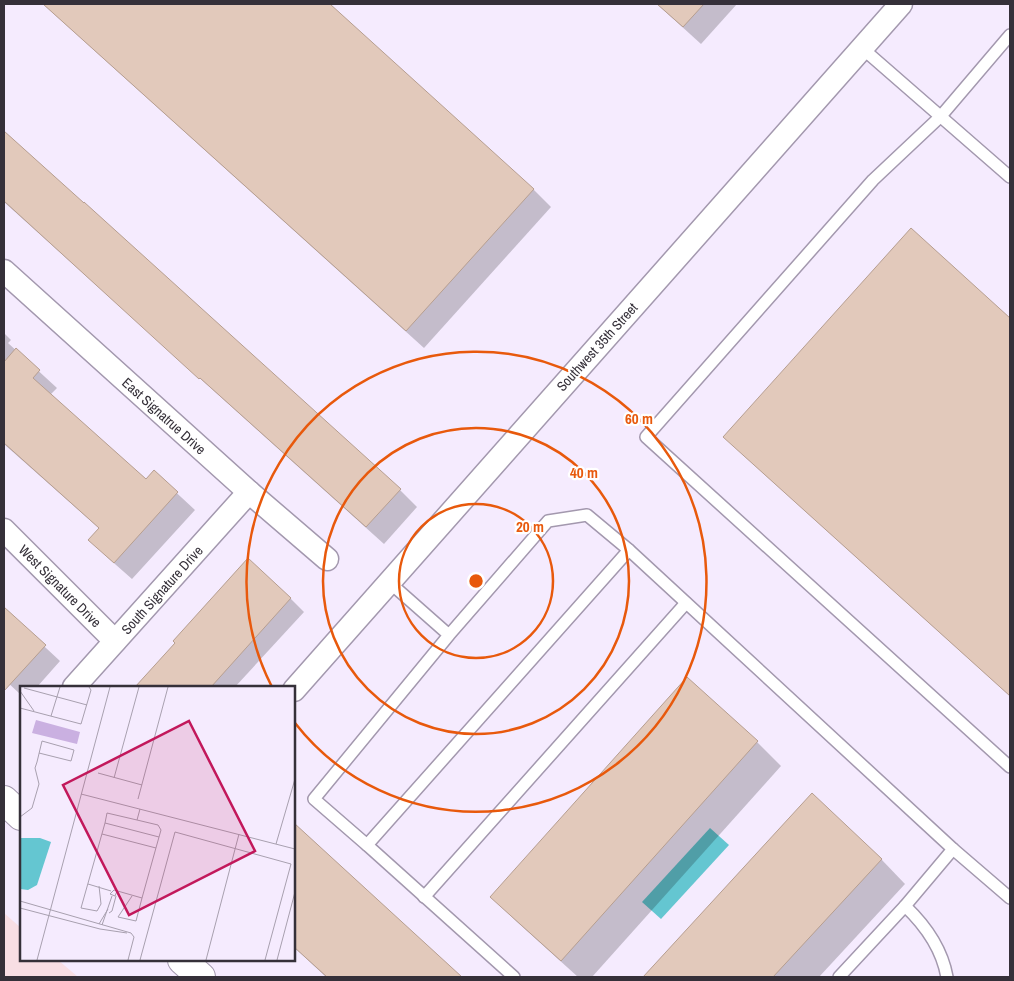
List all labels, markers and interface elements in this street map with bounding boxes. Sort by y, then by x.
street label: Southwest 35th Street [553,299,641,395]
street label: East Signatrue Drive [118,374,210,458]
text: 60 m [625,408,653,429]
text: 40 m [570,462,598,483]
text: 20 m [516,516,544,537]
street label: West Signature Drive [15,541,105,631]
street label: South Signature Drive [117,542,207,638]
centre of rings [467,572,485,590]
inset map [20,686,295,961]

